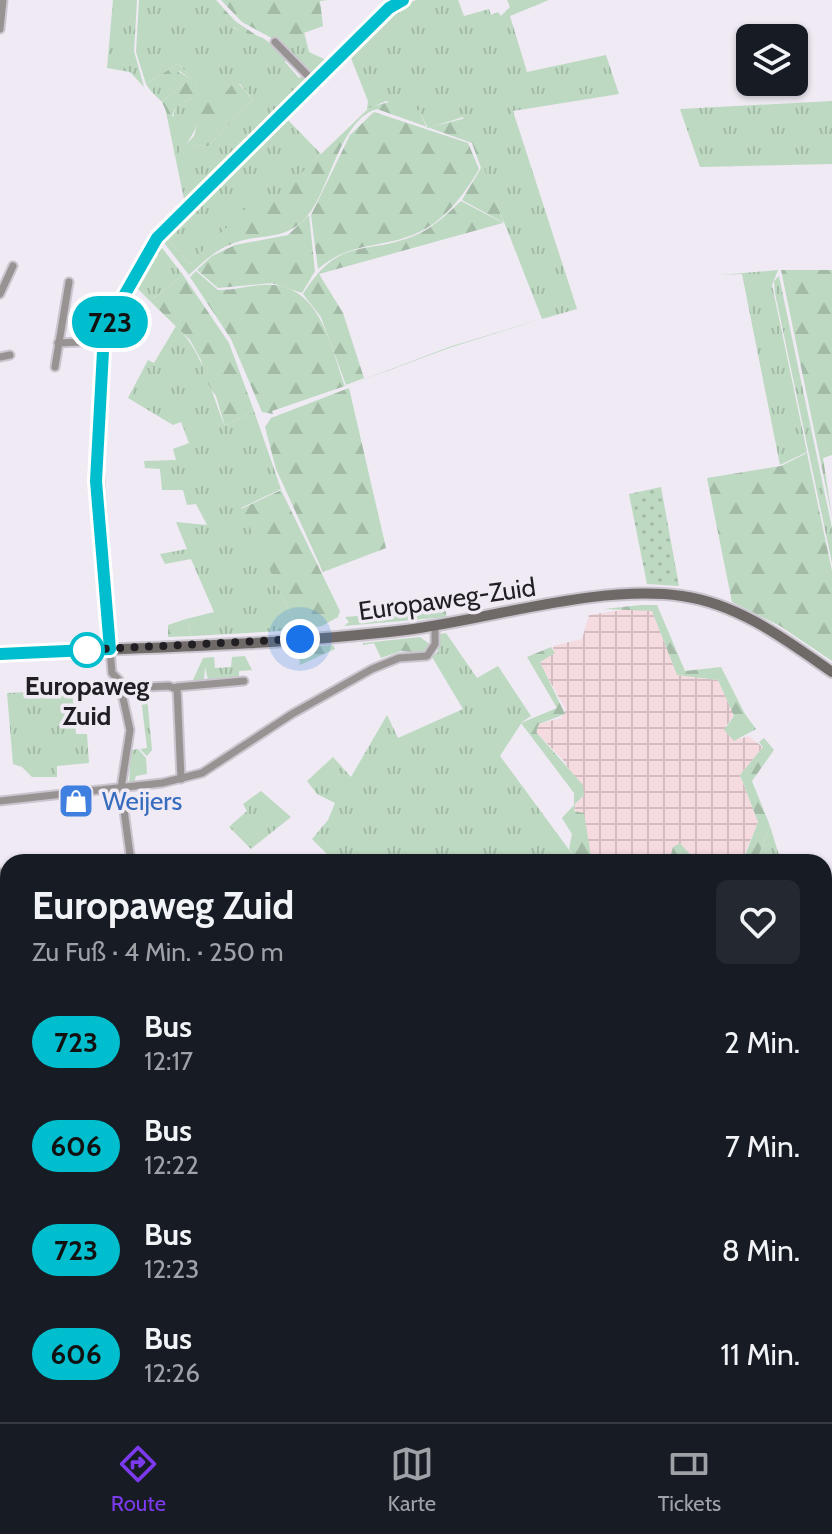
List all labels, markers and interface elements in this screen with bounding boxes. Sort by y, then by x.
map controls [736,24,808,96]
button: layers [736,24,808,96]
line badge: 723 [64,296,156,348]
text: 723 [88,305,132,339]
street label: Europaweg-Zuid [356,571,538,627]
your location [280,619,320,659]
marker: Europaweg Zuid [70,633,104,667]
place label: Europaweg Zuid [25,670,149,732]
shop icon: Weijers [57,782,95,820]
place label: Weijers [102,785,182,817]
button: heart [716,880,800,964]
text: Europaweg Zuid [32,882,294,929]
text: Zu Fuß · 4 Min. · 250 m [32,936,284,968]
text: Bus [144,1008,192,1045]
text: 2 Min. [724,1024,800,1061]
text: 723 [54,1025,98,1059]
text: 12:17 [144,1045,193,1077]
text: Bus [144,1112,192,1149]
text: 7 Min. [725,1128,800,1165]
text: 606 [50,1129,102,1163]
text: 12:22 [144,1149,199,1181]
text: Bus [144,1216,192,1253]
text: 8 Min. [722,1232,800,1269]
text: 723 [54,1233,98,1267]
text: 12:23 [144,1253,199,1285]
text: Bus [144,1320,192,1357]
text: 11 Min. [720,1336,800,1373]
text: 606 [50,1337,102,1371]
text: 12:26 [144,1357,200,1389]
tab: Route [111,1442,166,1517]
tab: Karte [388,1442,436,1517]
tab: Tickets [658,1442,721,1517]

